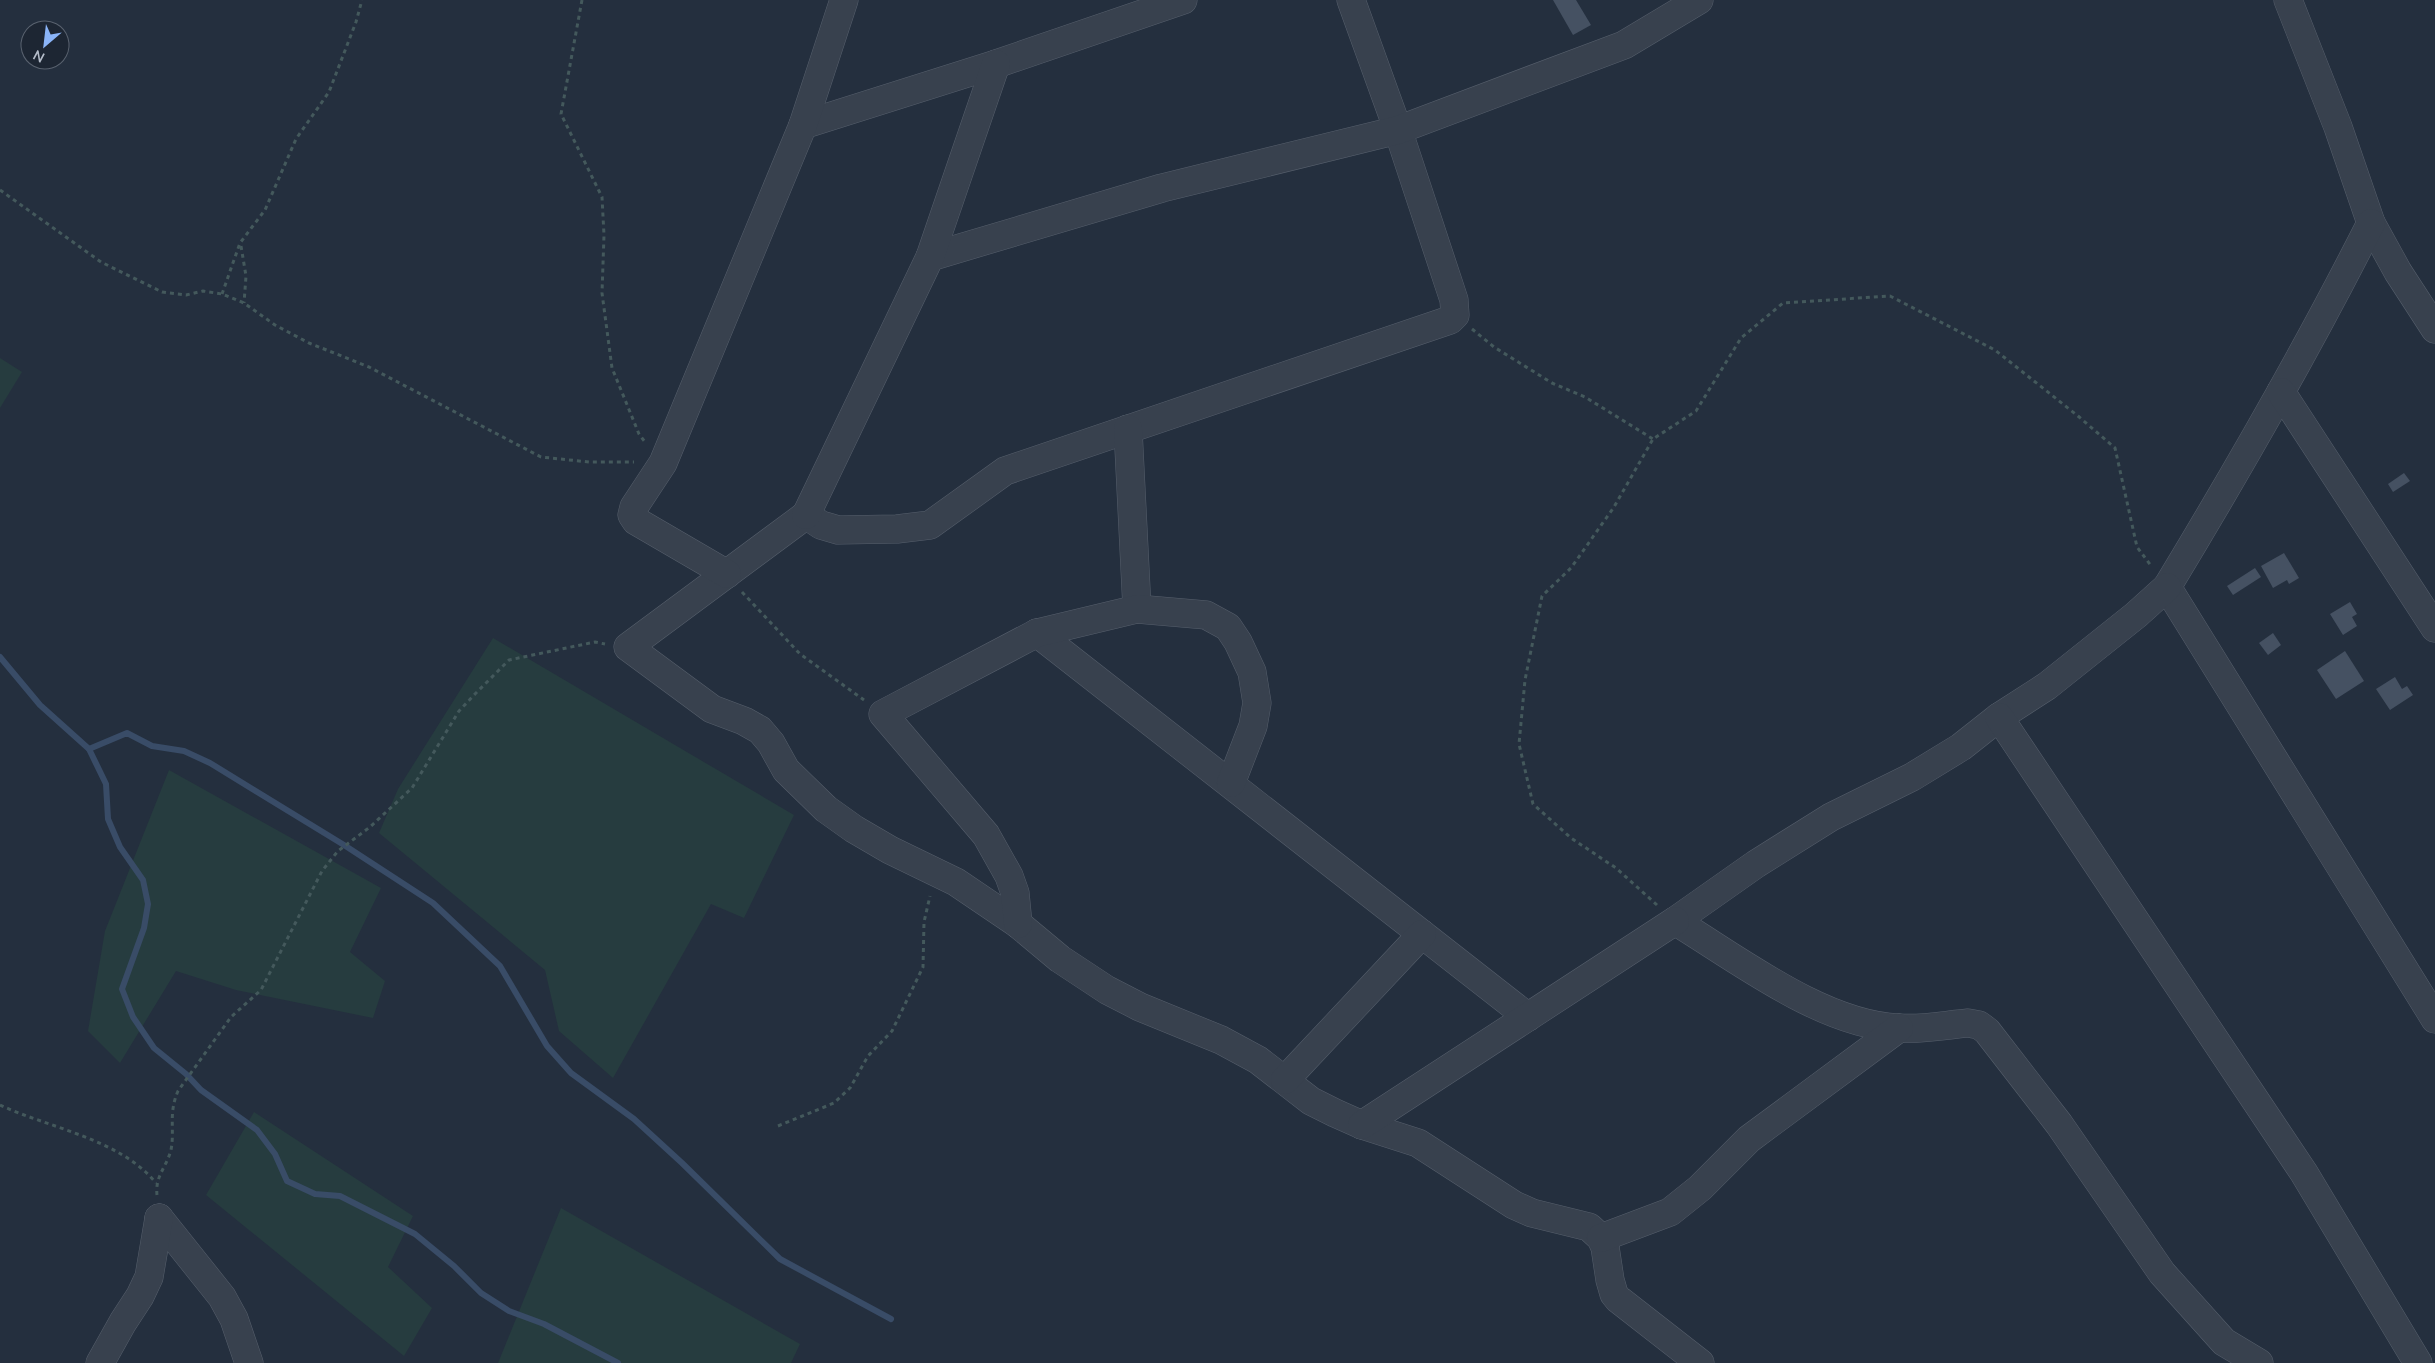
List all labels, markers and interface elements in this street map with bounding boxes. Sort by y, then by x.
north arrow [20,20,70,70]
text: N [30,45,48,67]

